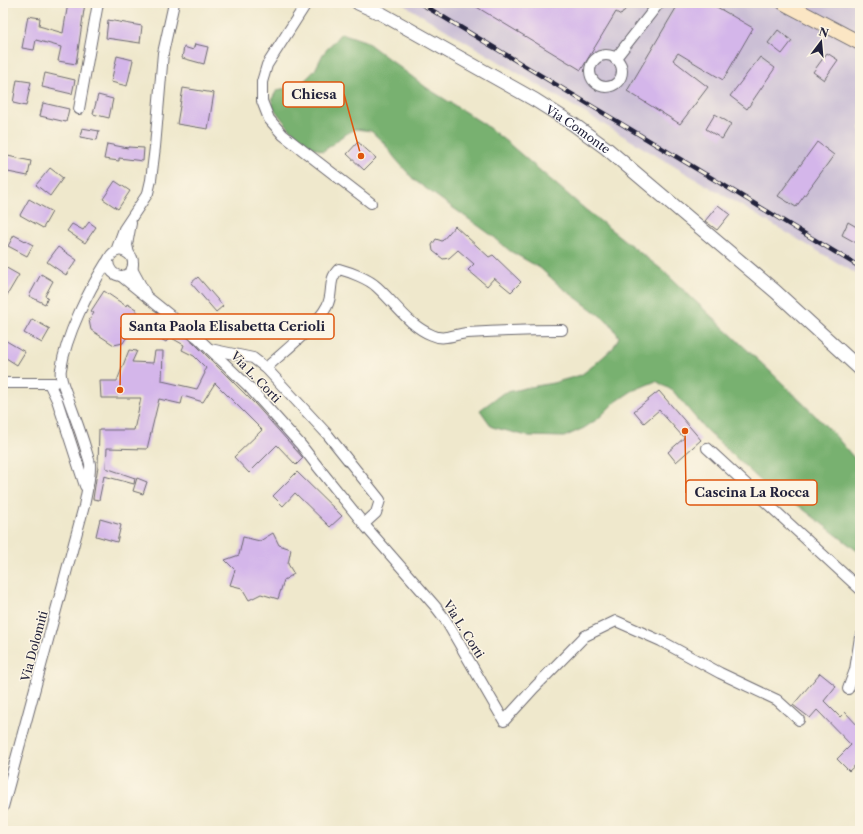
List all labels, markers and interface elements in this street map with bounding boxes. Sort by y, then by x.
north arrow [801,22,841,62]
text: N [817,24,831,41]
callout: Chiesa [283,82,344,107]
text: Chiesa [291,86,337,102]
street label: Via Comonte [542,101,614,156]
callout: Santa Paola Elisabetta Cerioli [121,314,334,339]
text: Santa Paola Elisabetta Cerioli [129,318,326,334]
street label: Via L. Corti [227,348,284,406]
callout: Cascina La Rocca [686,480,817,505]
text: Cascina La Rocca [695,484,810,500]
street label: Via L. Corti [440,596,488,661]
street label: Via Dolomiti [17,609,51,684]

